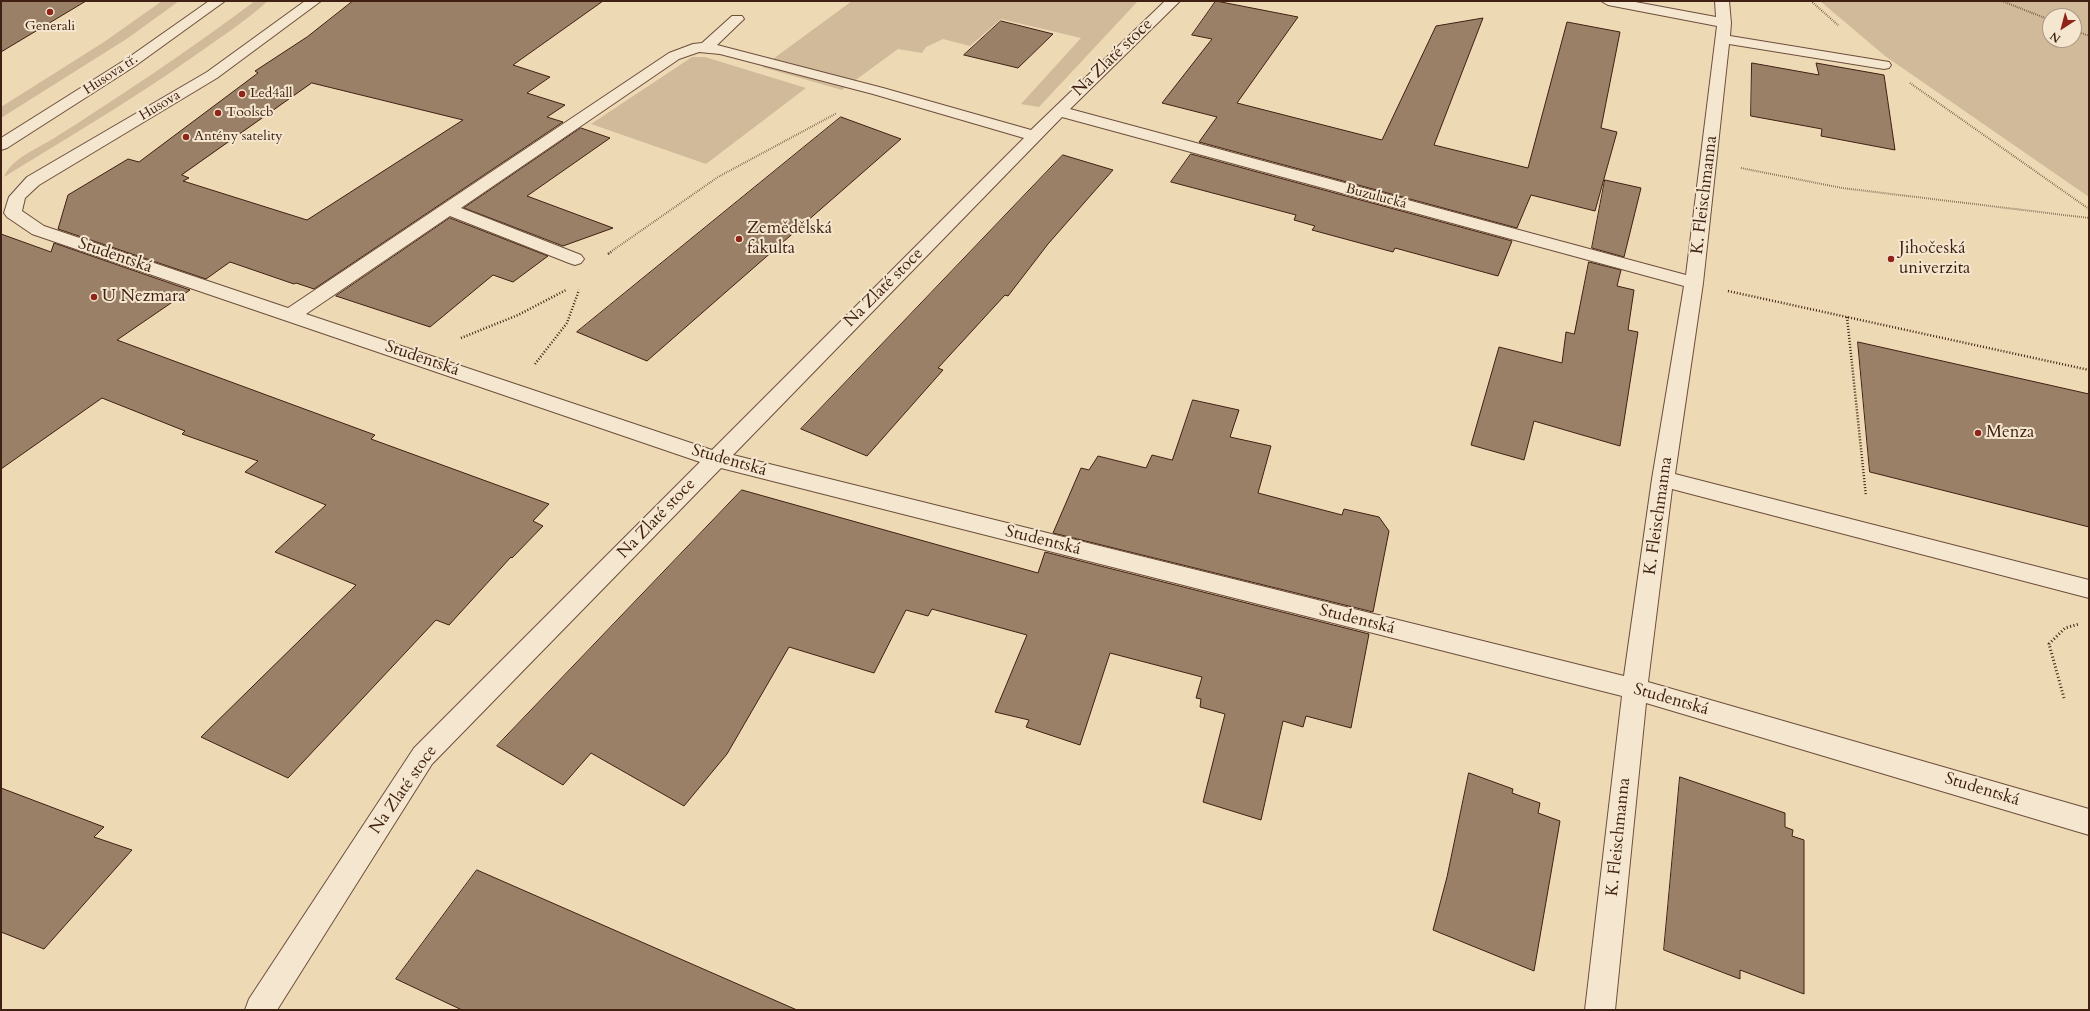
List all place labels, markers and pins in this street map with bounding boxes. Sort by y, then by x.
marker: Generali [45,7,55,17]
place label: Generali [25,19,75,35]
place label: Led4all [250,86,293,102]
marker: Led4all [237,89,247,99]
place label: Toolscb [226,105,274,121]
marker: Toolscb [213,108,223,118]
place label: Antény satelity [194,129,283,145]
marker: Antény satelity [181,132,191,142]
place label: Zemědělská fakulta [747,219,832,259]
marker: Zemědělská fakulta [734,234,744,244]
place label: Jihočeská univerzita [1899,239,1970,279]
marker: Jihočeská univerzita [1886,254,1896,264]
place label: U Nezmara [102,287,186,307]
marker: U Nezmara [89,292,99,302]
place label: Menza [1986,423,2034,443]
marker: Menza [1973,428,1983,438]

